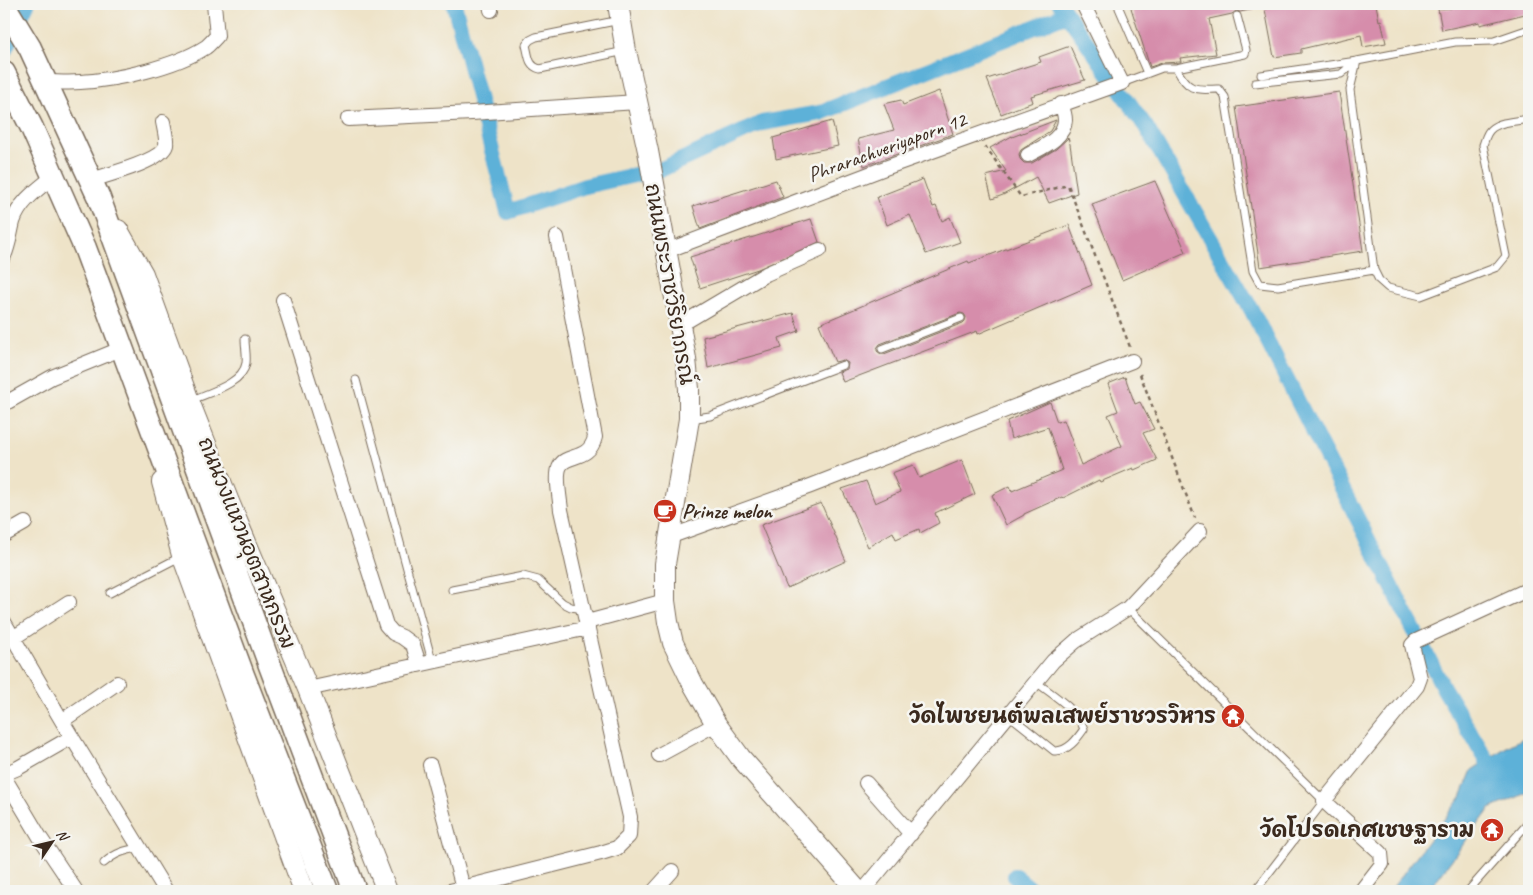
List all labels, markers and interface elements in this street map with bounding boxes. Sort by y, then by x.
street label: Phrarachveriyaporn 12 [804,106,971,188]
street label: ถนนพระราชวิริยาภรณ์ [639,181,701,387]
street label: ถนนวงแหวนอุตสาหกรรม [190,433,301,654]
cafe icon: Prinze melon [652,498,678,524]
place label: Prinze melon [682,498,773,524]
place label: วัดไพชยนต์พลเสพย์ราชวรวิหาร [909,701,1216,729]
temple icon: วัดไพชยนต์พลเสพย์ราชวรวิหาร [1220,703,1246,729]
place label: วัดโปรดเกศเชษฐาราม [1260,815,1474,844]
temple icon: วัดโปรดเกศเชษฐาราม [1479,817,1505,843]
north arrow [28,818,78,868]
text: N [53,826,73,845]

